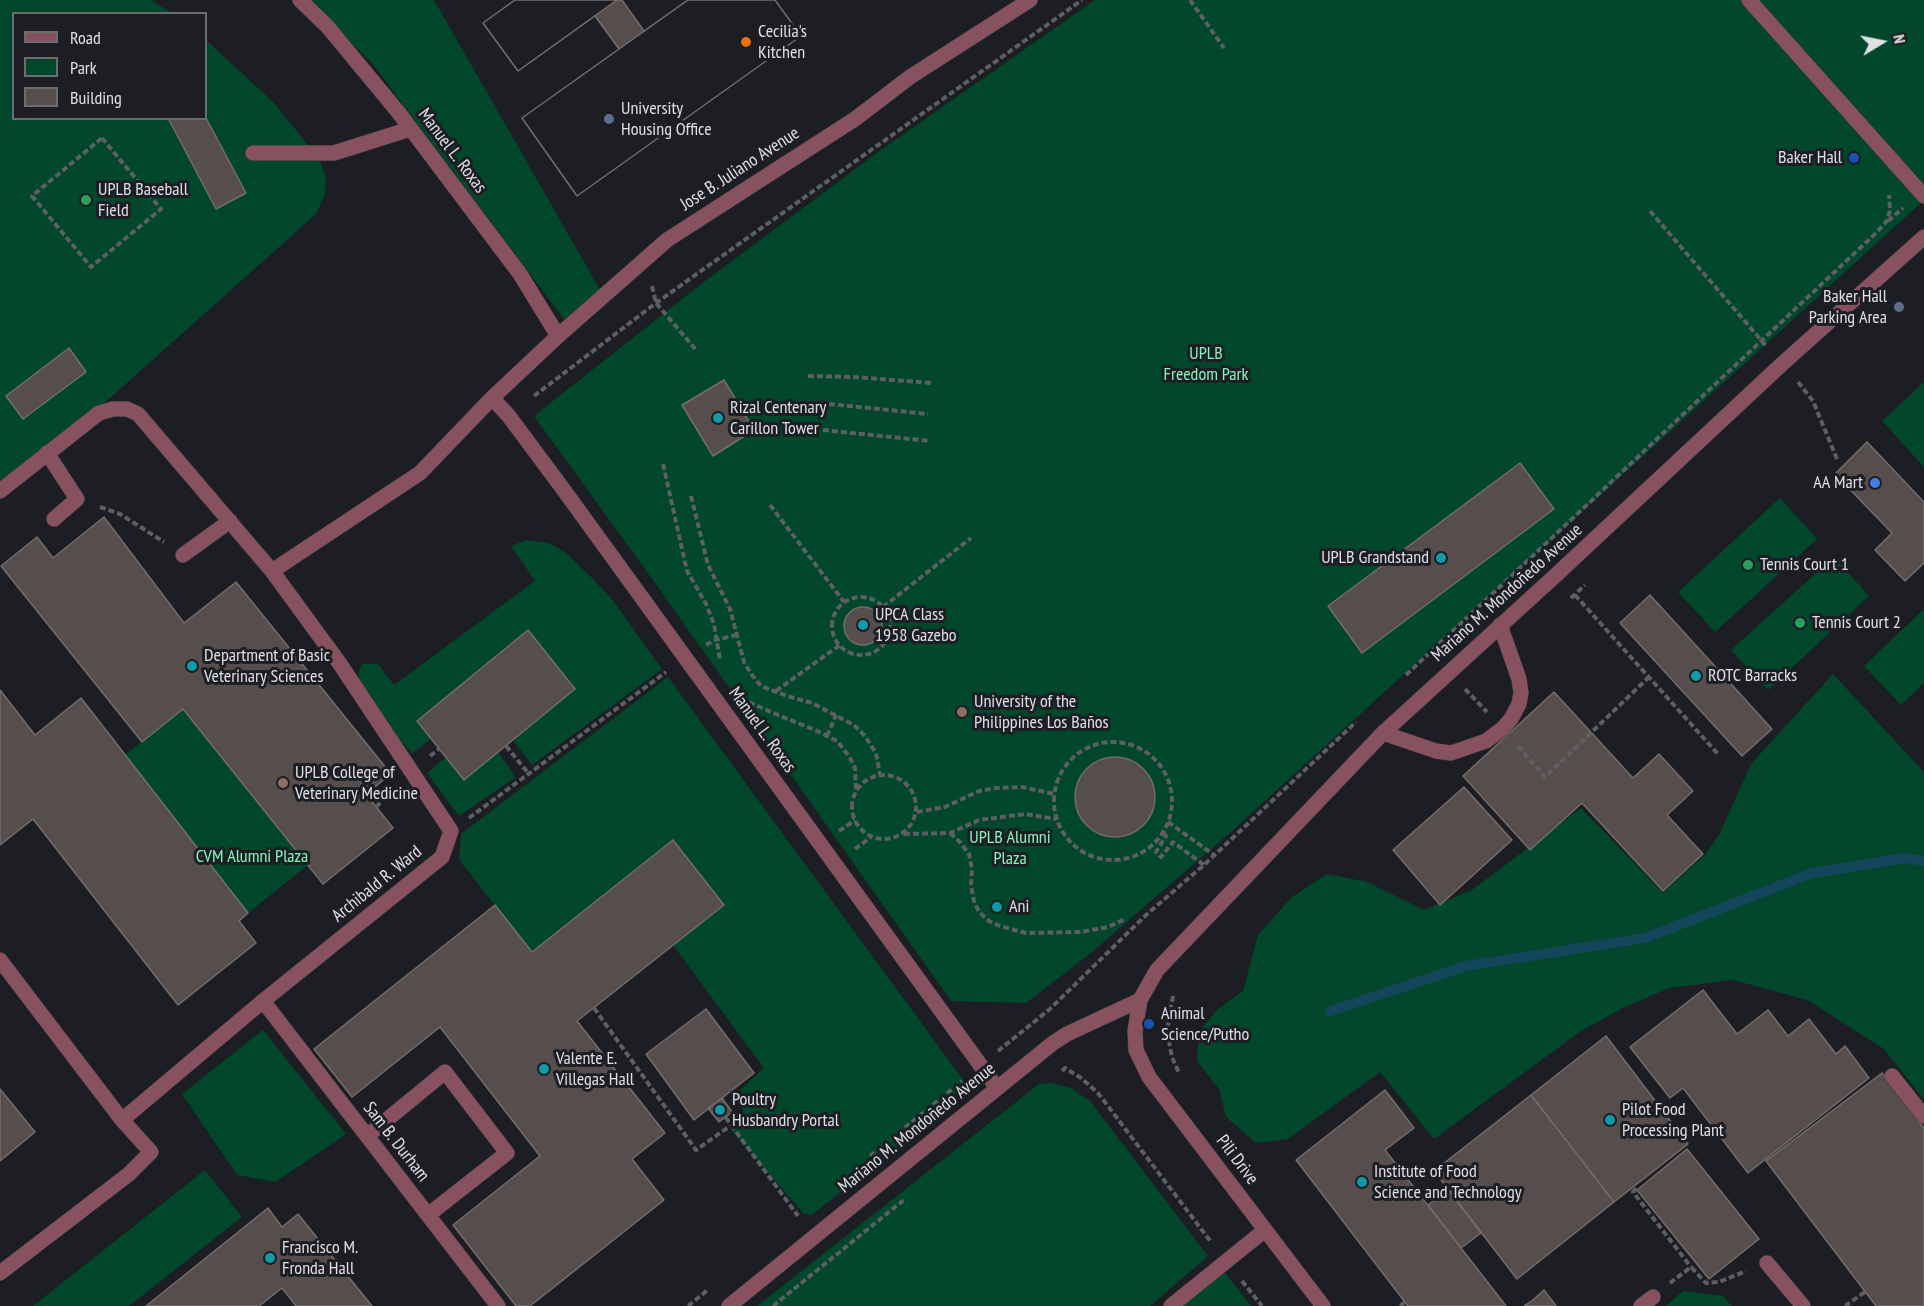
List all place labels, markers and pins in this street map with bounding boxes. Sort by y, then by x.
place label: Cecilia's Kitchen [758,21,807,63]
marker: Cecilia's Kitchen [739,35,753,49]
place label: University Housing Office [621,98,712,140]
marker: University Housing Office [602,112,616,126]
place label: Baker Hall [1778,147,1842,169]
marker: Baker Hall [1847,151,1861,165]
place label: UPLB Baseball Field [98,179,188,222]
marker: UPLB Baseball Field [79,193,93,207]
place label: Baker Hall Parking Area [1809,286,1887,328]
marker: Baker Hall Parking Area [1892,300,1906,314]
place label: Rizal Centenary Carillon Tower [730,397,826,440]
marker: Rizal Centenary Carillon Tower [711,411,725,425]
place label: AA Mart [1813,472,1863,494]
marker: AA Mart [1868,476,1882,490]
place label: UPLB Grandstand [1321,547,1429,569]
marker: UPLB Grandstand [1434,551,1448,565]
place label: Tennis Court 1 [1760,554,1849,576]
marker: Tennis Court 1 [1741,558,1755,572]
place label: UPCA Class 1958 Gazebo [875,604,957,646]
place label: Tennis Court 2 [1812,612,1901,634]
marker: Tennis Court 2 [1793,616,1807,630]
marker: UPCA Class 1958 Gazebo [856,618,870,632]
place label: Department of Basic Veterinary Sciences [204,645,330,688]
marker: Department of Basic Veterinary Sciences [185,659,199,673]
place label: ROTC Barracks [1708,665,1797,687]
marker: ROTC Barracks [1689,669,1703,683]
place label: University of the Philippines Los Baños [974,691,1109,734]
marker: University of the Philippines Los Baños [955,705,969,719]
place label: UPLB College of Veterinary Medicine [295,762,418,804]
marker: UPLB College of Veterinary Medicine [276,776,290,790]
place label: Ani [1009,896,1029,918]
marker: Ani [990,900,1004,914]
place label: Animal Science/Putho [1161,1003,1249,1046]
marker: Animal Science/Putho [1142,1017,1156,1031]
place label: Valente E. Villegas Hall [556,1048,634,1090]
marker: Valente E. Villegas Hall [537,1062,551,1076]
place label: Poultry Husbandry Portal [732,1089,839,1132]
place label: Pilot Food Processing Plant [1622,1099,1724,1142]
marker: Poultry Husbandry Portal [713,1103,727,1117]
marker: Pilot Food Processing Plant [1603,1113,1617,1127]
place label: Institute of Food Science and Technology [1374,1161,1521,1204]
marker: Institute of Food Science and Technology [1355,1175,1369,1189]
place label: Francisco M. Fronda Hall [282,1237,358,1280]
marker: Francisco M. Fronda Hall [263,1251,277,1265]

